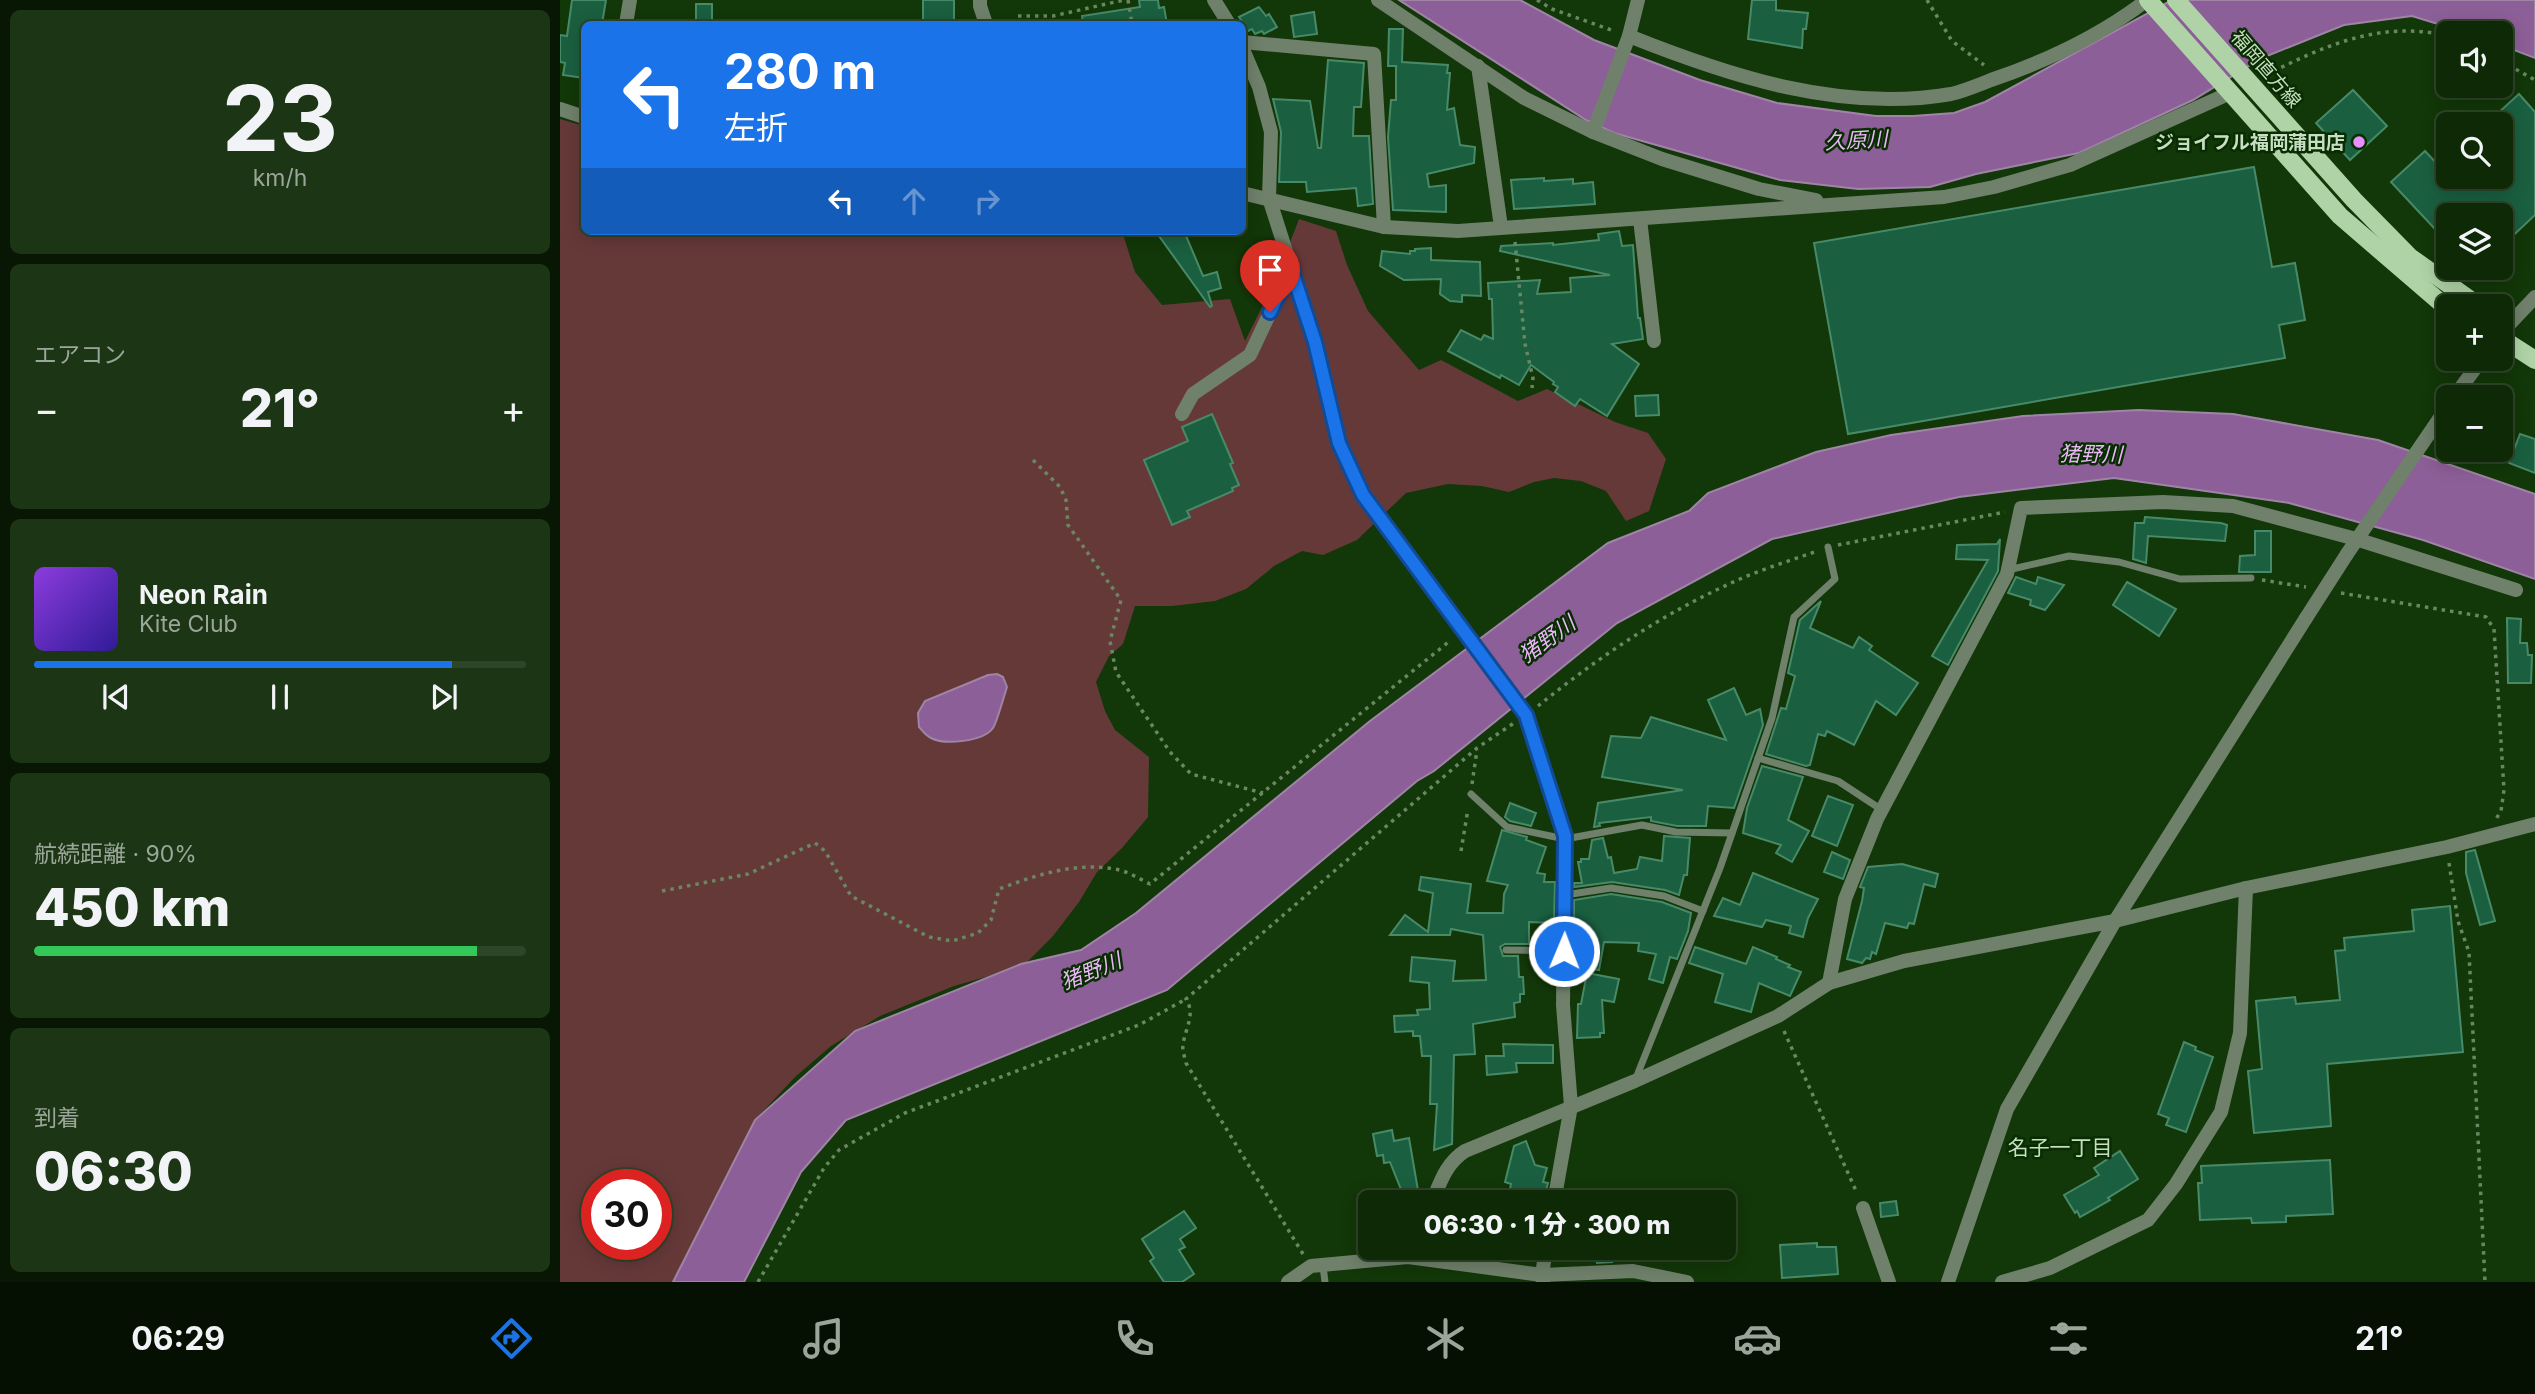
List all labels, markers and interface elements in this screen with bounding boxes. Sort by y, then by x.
map controls [2436,21,2513,462]
button: sound [2436,21,2513,98]
street label: 福岡直方線 [2226,26,2306,112]
text: 280 m [724,42,876,101]
icon: left [609,49,700,140]
text: 23 [222,63,338,173]
text: 左折 [724,108,788,147]
button: search [2436,112,2513,189]
water label: 久原川 [1824,126,1890,154]
place label: ジョイフル福岡蒲田店 [2155,131,2345,154]
marker: ジョイフル福岡蒲田店 [2351,134,2367,150]
text: km/h [253,164,307,192]
icon: left [822,182,860,220]
icon: ahead [895,182,933,220]
icon: right [968,182,1006,220]
button: layers [2436,203,2513,280]
pin [1240,240,1300,312]
icon: arrive [1251,251,1289,289]
button: + [2436,294,2513,371]
text: エアコン [34,341,126,369]
text: 21° [240,377,320,440]
button: − [2436,385,2513,462]
text: − [34,386,59,432]
text: + [501,386,526,432]
water label: 猪野川 [2059,441,2125,467]
text: Neon Rain [139,579,268,610]
water label: 猪野川 [1514,609,1581,668]
text: Kite Club [139,610,238,638]
icon: previous [97,678,135,716]
icon: pause [261,678,299,716]
icon: next [425,678,463,716]
text: 航続距離 · 90% [34,840,197,868]
text: 450 km [34,876,230,939]
position arrow [1527,914,1601,988]
water label: 猪野川 [1057,947,1127,994]
text: 到着 [34,1104,80,1132]
district label: 名子一丁目 [2008,1135,2113,1160]
text: 06:30 [34,1140,193,1203]
speed limit sign: 30 [581,1169,672,1260]
text: 06:30 · 1 分 · 300 m [1424,1209,1670,1240]
icon: directions [487,1314,536,1363]
icon: music [799,1314,848,1363]
icon: phone [1110,1314,1159,1363]
icon: climate [1421,1314,1470,1363]
icon: car [1733,1314,1782,1363]
icon: filters [2044,1314,2093,1363]
text: 06:29 [131,1319,225,1358]
text: 21° [2355,1319,2404,1358]

